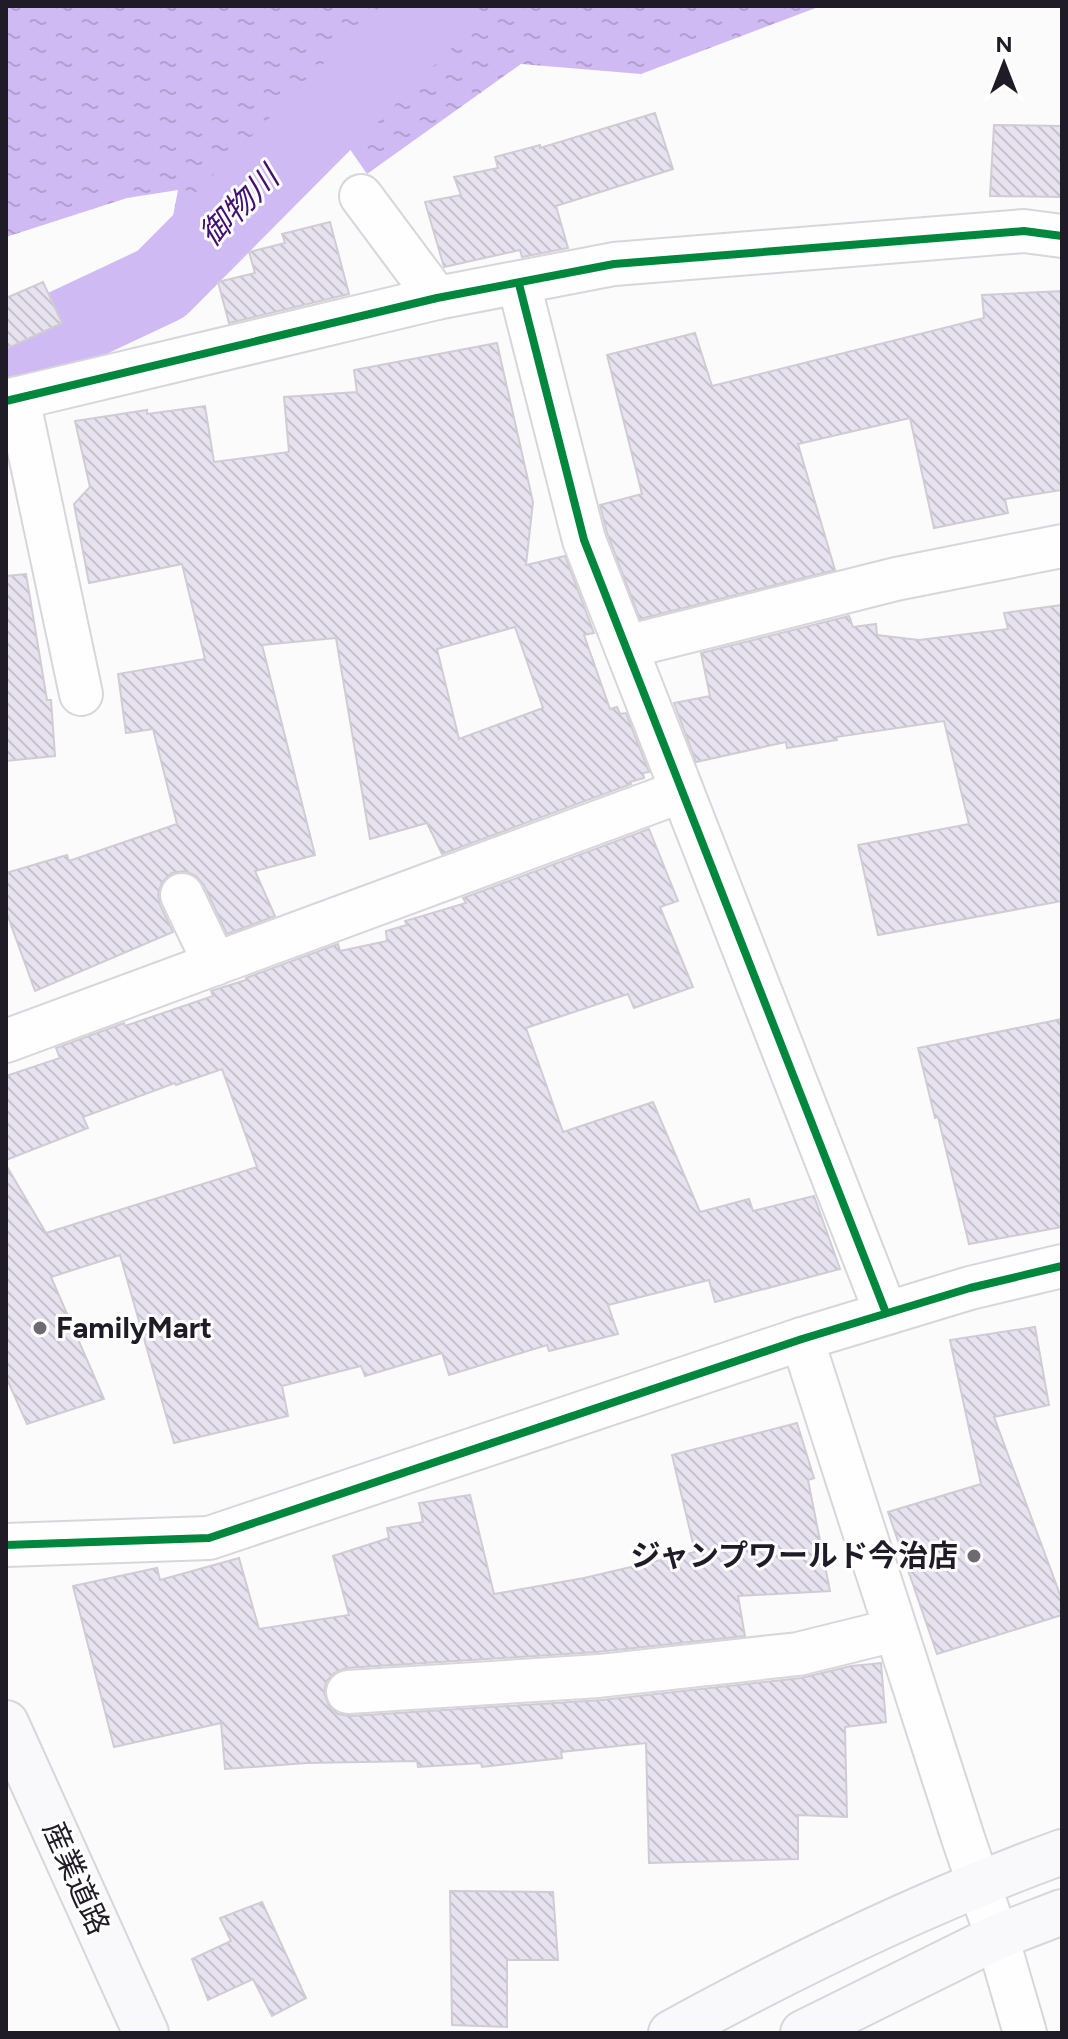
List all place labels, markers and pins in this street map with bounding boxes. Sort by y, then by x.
place label: FamilyMart [56,1309,212,1346]
marker: FamilyMart [31,1319,49,1337]
place label: ジャンプワールド今治店 [630,1537,958,1574]
marker: ジャンプワールド今治店 [965,1547,983,1565]

